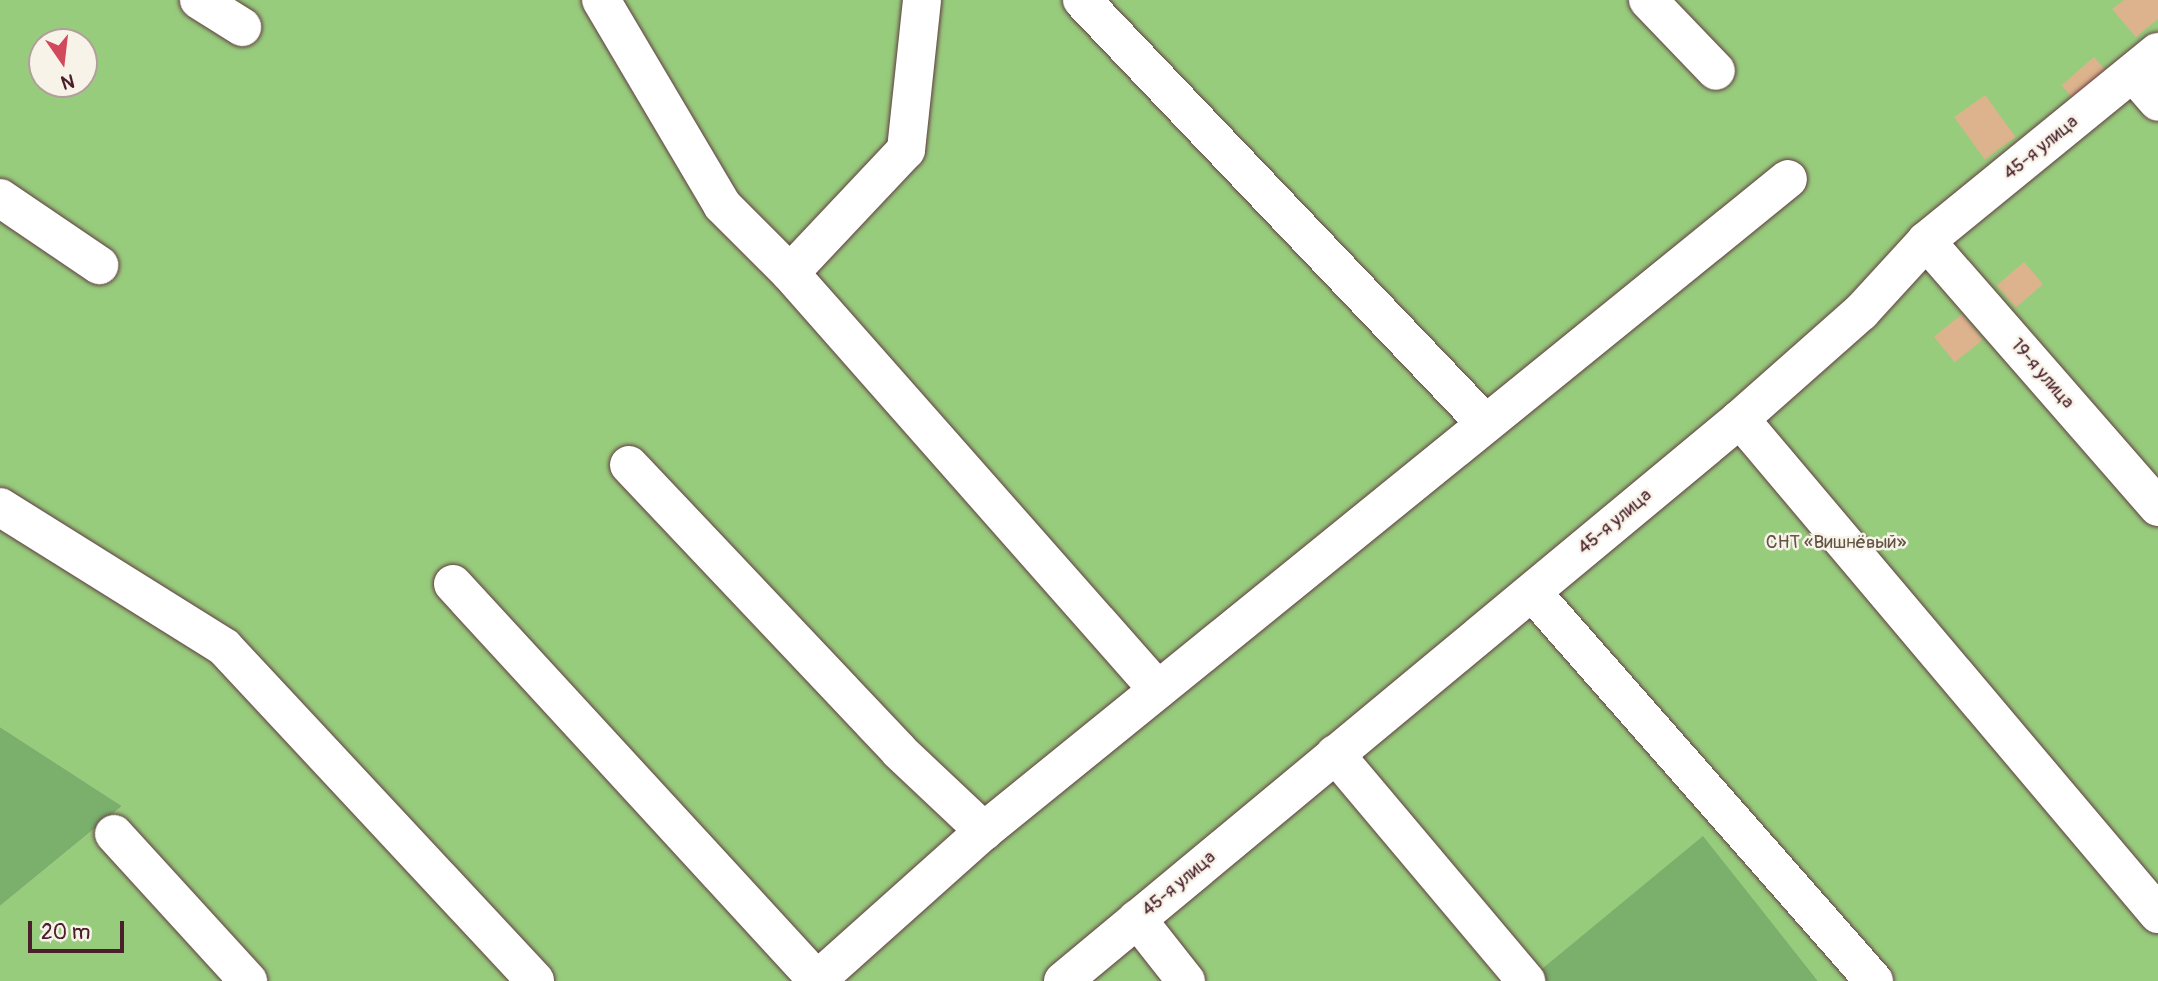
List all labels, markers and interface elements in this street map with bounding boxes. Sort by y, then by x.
north arrow [28,28,98,98]
text: N [58,68,77,95]
street label: 45-я улица [1999,111,2083,185]
street label: 19-я улица [2005,334,2079,414]
street label: 45-я улица [1573,484,1657,560]
park label: СНТ «Вишнёвый» [1766,532,1906,554]
street label: 45-я улица [1137,846,1221,922]
scale bar [32,908,128,952]
text: 20 m [41,919,90,946]

